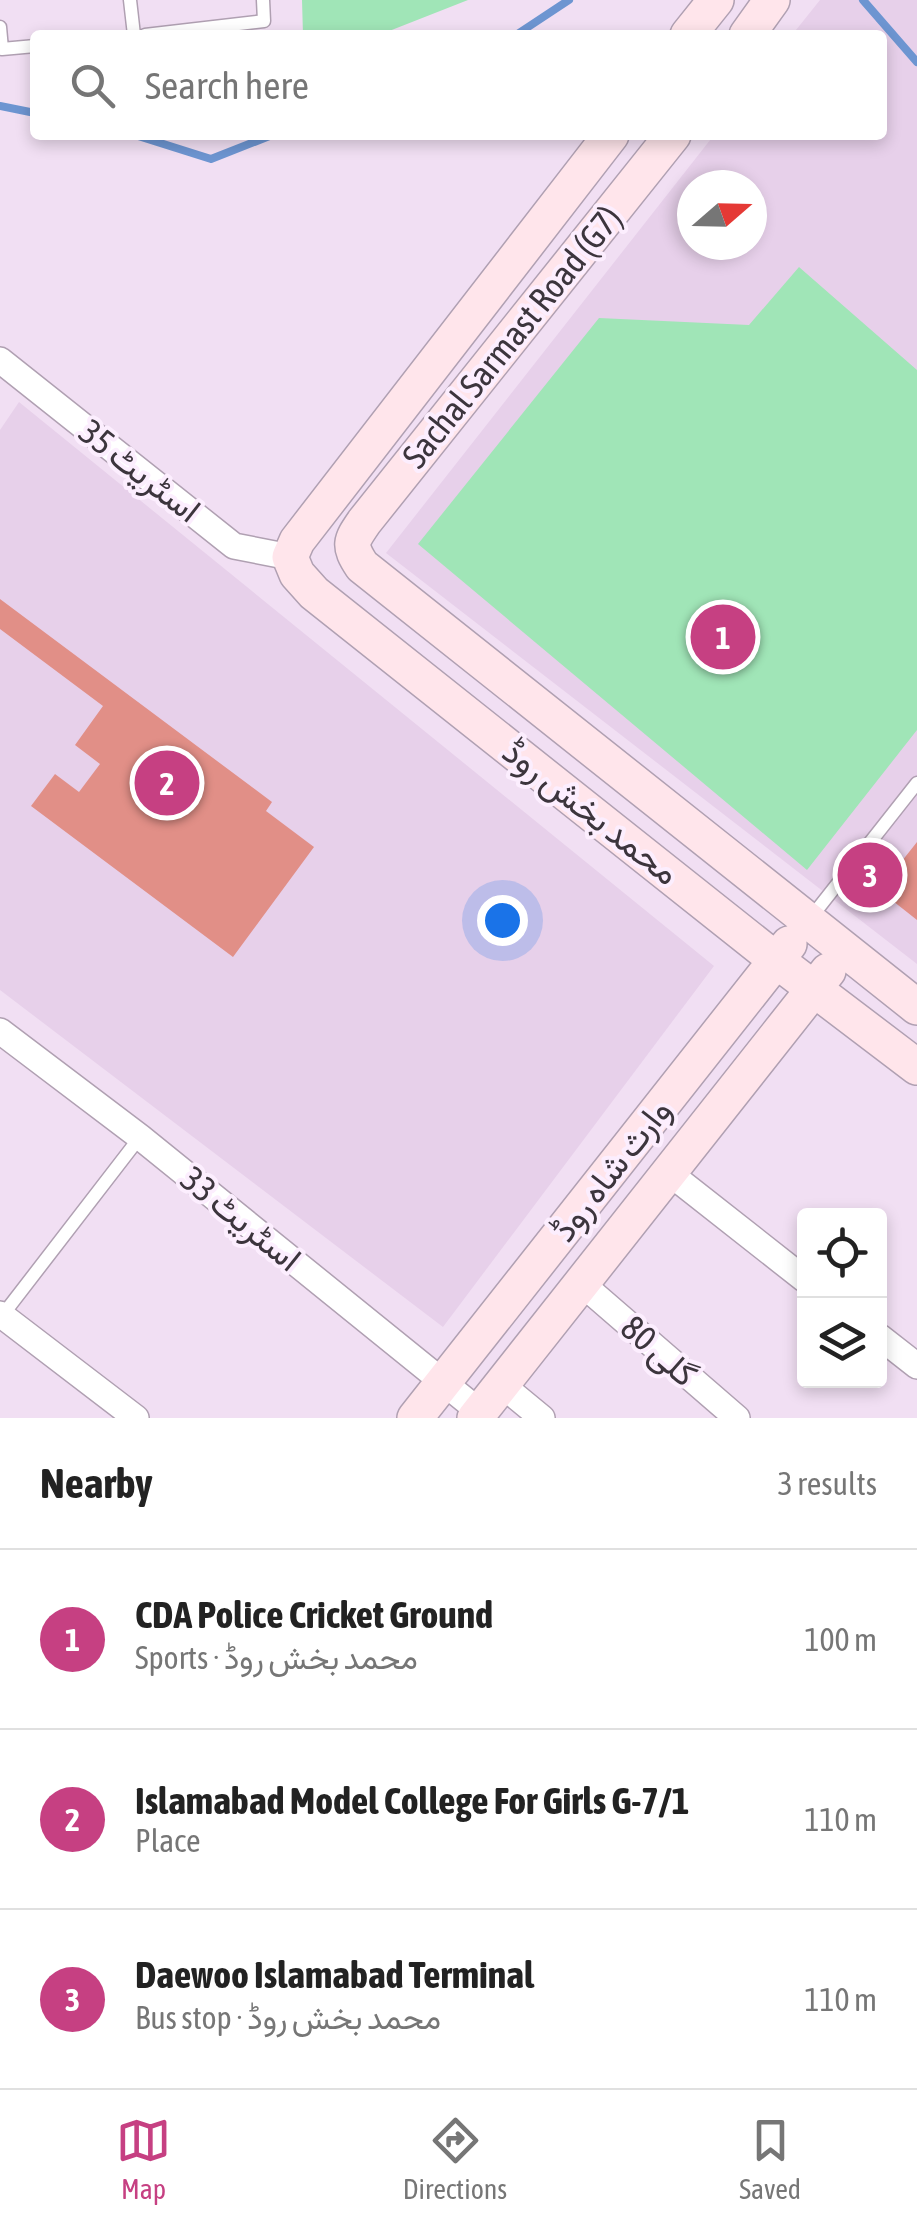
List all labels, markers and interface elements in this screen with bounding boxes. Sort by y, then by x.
search box [30,30,887,140]
icon: search [65,58,120,113]
text: Search here [145,64,309,107]
north arrow [677,170,767,260]
street label: Sachal Sarmast Road (G7) [394,198,629,475]
street label: اسٹریٹ 35 [70,411,209,532]
pin: 1 [690,600,756,674]
street label: محمد بخش روڈ [494,730,687,895]
pin: 2 [134,746,200,820]
pin: 3 [838,838,902,912]
your location [477,895,528,946]
street label: وارث شاہ روڈ [542,1090,681,1251]
street label: اسٹریٹ 33 [172,1158,309,1281]
map controls [797,1208,887,1388]
button: locate [797,1208,887,1298]
button: layers [797,1298,887,1388]
street label: گلی 80 [612,1307,706,1395]
text: Nearby [40,1459,153,1507]
text: 3 results [778,1465,877,1502]
text: CDA Police Cricket Ground [135,1593,493,1636]
text: 1 [65,1621,80,1658]
text: 100 m [804,1621,877,1658]
text: Sports · محمد بخش روڈ [135,1639,418,1676]
text: Islamabad Model College For Girls G-7/1 [135,1779,689,1822]
text: 2 [65,1801,80,1838]
text: 110 m [804,1801,877,1838]
text: Place [135,1822,200,1859]
text: Daewoo Islamabad Terminal [135,1953,534,1996]
text: 3 [65,1981,80,2018]
text: 110 m [804,1981,877,2018]
text: Bus stop · محمد بخش روڈ [135,1999,441,2036]
tab: Map [116,2113,171,2205]
tab: Directions [403,2113,507,2205]
tab: Saved [739,2113,801,2205]

